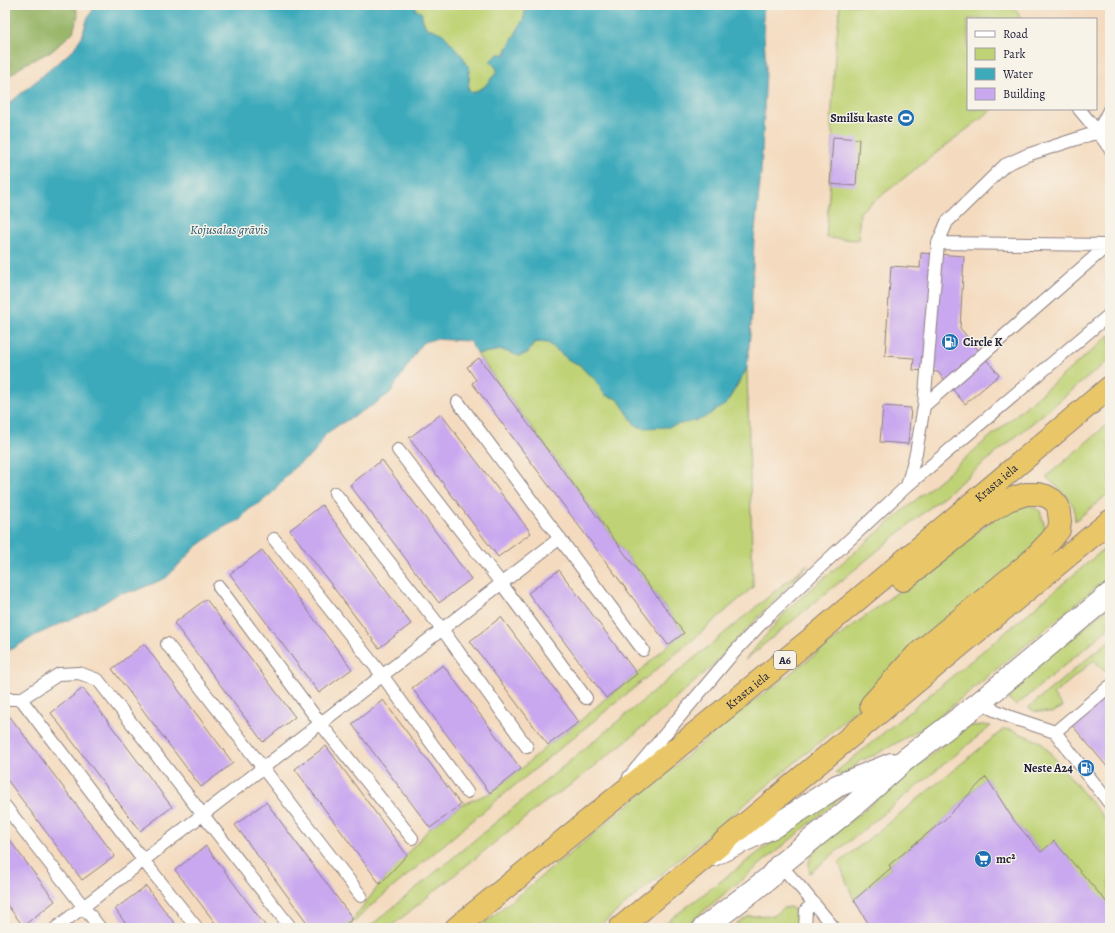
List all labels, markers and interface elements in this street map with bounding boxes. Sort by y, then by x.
legend [967,18,1097,110]
text: Road [1003,26,1029,42]
text: Park [1003,46,1026,62]
text: Water [1002,66,1033,82]
text: Building [1003,86,1045,102]
sports icon: Smilšu kaste [896,108,916,128]
place label: Smilšu kaste [830,110,893,126]
water label: Kojusalas grāvis [190,221,269,238]
fuel station icon: Circle K [940,332,960,352]
place label: Circle K [963,334,1002,350]
street label: Krasta iela [971,460,1021,506]
road number: A6 [774,651,796,669]
street label: Krasta iela [722,668,773,713]
fuel station icon: Neste A24 [1076,758,1096,778]
place label: Neste A24 [1024,760,1073,776]
supermarket icon: mc² [973,849,993,869]
place label: mc² [996,851,1015,867]

